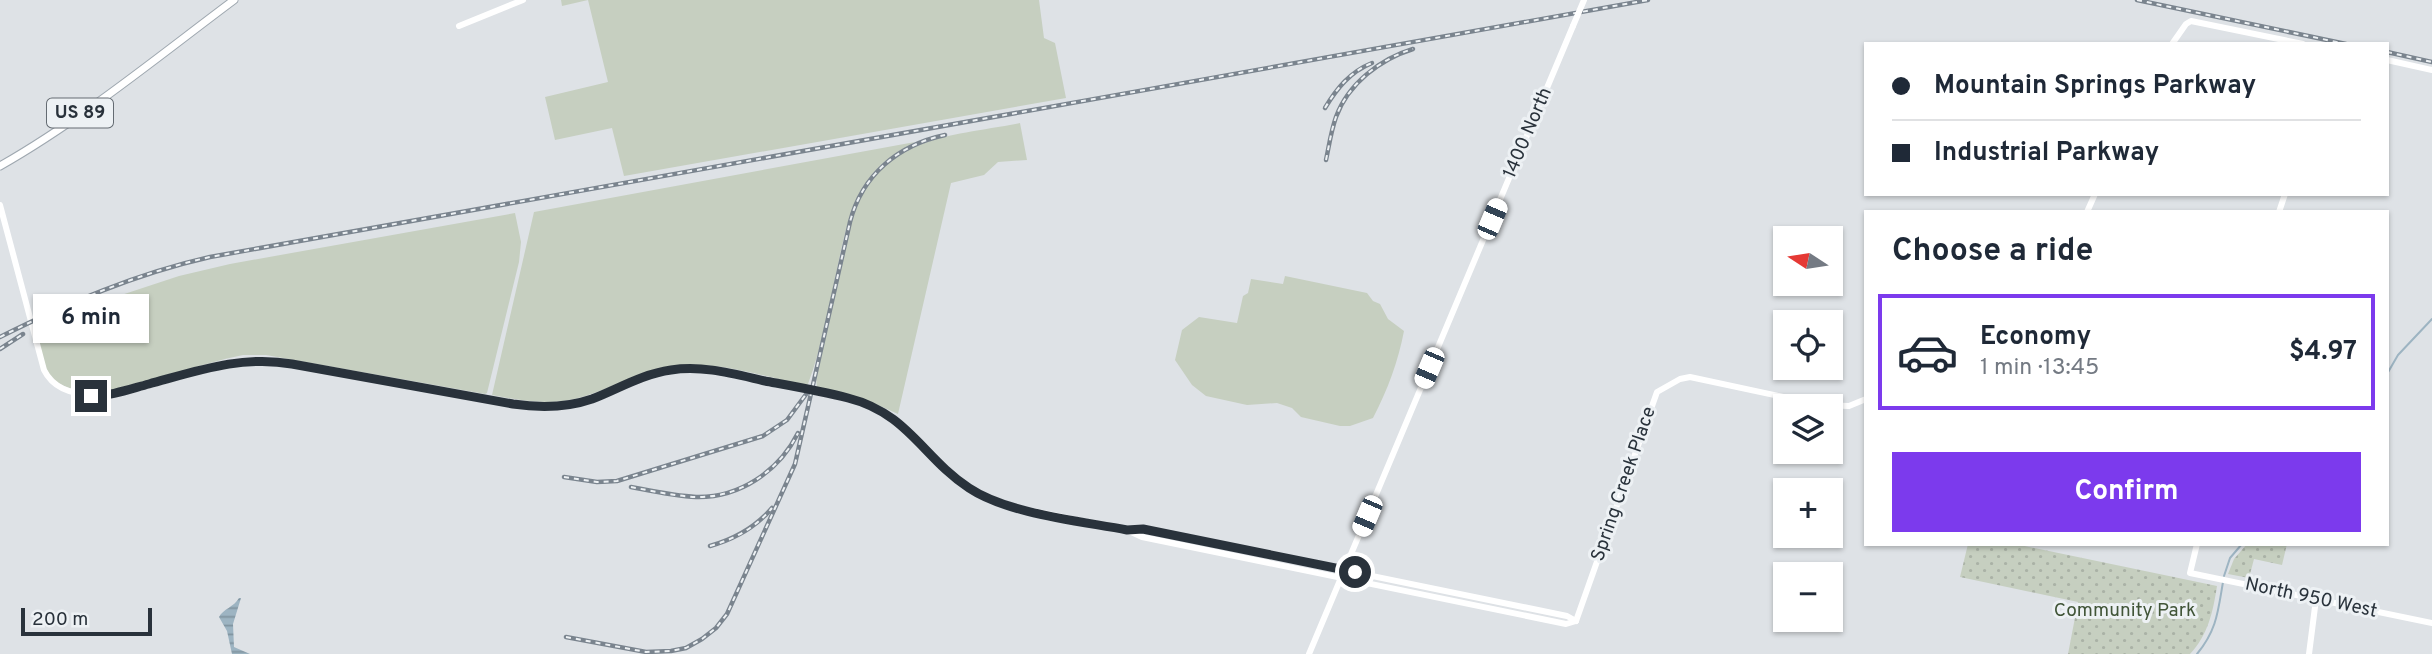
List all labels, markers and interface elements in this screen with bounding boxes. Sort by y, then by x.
text: Mountain Springs Parkway [1934,70,2256,103]
street label: 1400 North [1498,84,1558,182]
road number: US 89 [47,98,113,128]
text: Industrial Parkway [1934,137,2159,170]
car [1475,196,1510,242]
north arrow [1773,226,1843,296]
map controls [1773,226,1843,632]
text: Choose a ride [1892,232,2093,272]
callout: 6 min [33,294,149,344]
text: 6 min [61,304,121,333]
button: locate [1773,310,1843,380]
icon: car [1896,321,1959,384]
text: Economy [1980,321,2091,354]
text: $4.97 [2289,336,2357,369]
car [1412,345,1447,391]
text: 1 min · 13:45 [1980,354,2099,383]
route end [75,380,107,412]
button: layers [1773,394,1843,464]
street label: Spring Creek Place [1586,404,1662,564]
button: Confirm [1892,452,2361,532]
button: + [1773,478,1843,548]
car [1350,493,1385,539]
route start [1339,556,1371,588]
button: − [1773,562,1843,632]
street label: North 950 West [2243,572,2379,624]
park label: Community Park [2054,599,2196,623]
scale bar [21,605,152,637]
text: 200 m [32,608,88,632]

